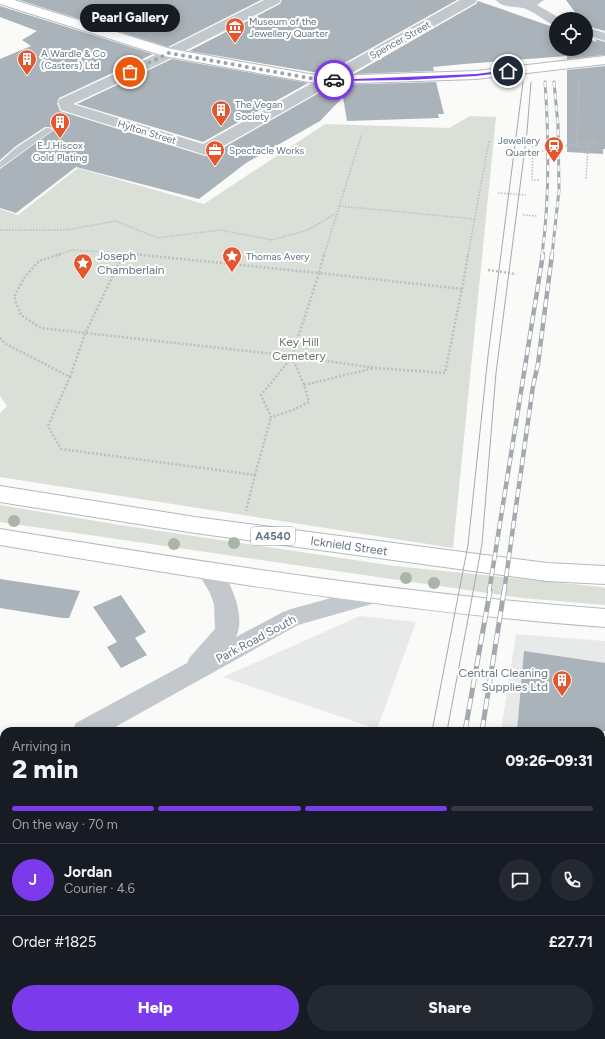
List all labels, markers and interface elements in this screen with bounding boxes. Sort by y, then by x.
callout: Pearl Gallery [80,4,180,32]
text: Pearl Gallery [91,10,169,25]
map controls [549,12,593,56]
button: locate [549,12,593,56]
place label: Museum of the Jewellery Quarter [249,15,329,40]
museum icon: Museum of the Jewellery Quarter [224,16,246,44]
street label: Spencer Street [367,18,433,62]
place label: A Wardle & Co (Casters) Ltd [41,47,106,72]
building icon: A Wardle & Co (Casters) Ltd [16,48,38,76]
pin [491,54,525,88]
pin [113,55,147,89]
courier [314,60,354,100]
icon: home [497,60,519,82]
icon: bag [119,61,141,83]
icon: car [323,69,345,91]
place label: The Vegan Society [235,98,283,123]
building icon: The Vegan Society [210,99,232,127]
building icon: E.J.Hiscox Gold Plating [49,111,71,139]
street label: Hylton Street [116,117,178,147]
place label: Jewellery Quarter [498,134,541,159]
station icon: Jewellery Quarter [543,135,565,163]
place label: E.J.Hiscox Gold Plating [33,139,87,164]
office icon: Spectacle Works [204,139,226,167]
place label: Spectacle Works [229,144,305,157]
place icon: Thomas Avery [221,245,243,273]
place label: Joseph Chamberlain [97,249,165,277]
place label: Thomas Avery [246,250,310,263]
place icon: Joseph Chamberlain [72,252,94,280]
park label: Key Hill Cemetery [272,335,326,363]
road number: A4540 [251,527,295,545]
street label: Icknield Street [309,534,389,558]
street label: Park Road South [214,612,299,666]
place label: Central Cleaning Supplies Ltd [459,666,548,694]
building icon: Central Cleaning Supplies Ltd [551,669,573,697]
text: Arriving in [12,739,71,754]
text: 09:26–09:31 [505,752,593,770]
text: 2 min [12,753,78,785]
text: On the way · 70 m [12,817,118,832]
button: chat [499,859,541,901]
button: phone [551,859,593,901]
text: Jordan [64,863,112,881]
text: J [29,871,37,889]
text: Courier · 4.6 [64,881,135,896]
text: Order #1825 [12,933,96,951]
text: £27.71 [549,933,593,951]
button: Help [12,985,299,1031]
button: Share [307,985,593,1031]

